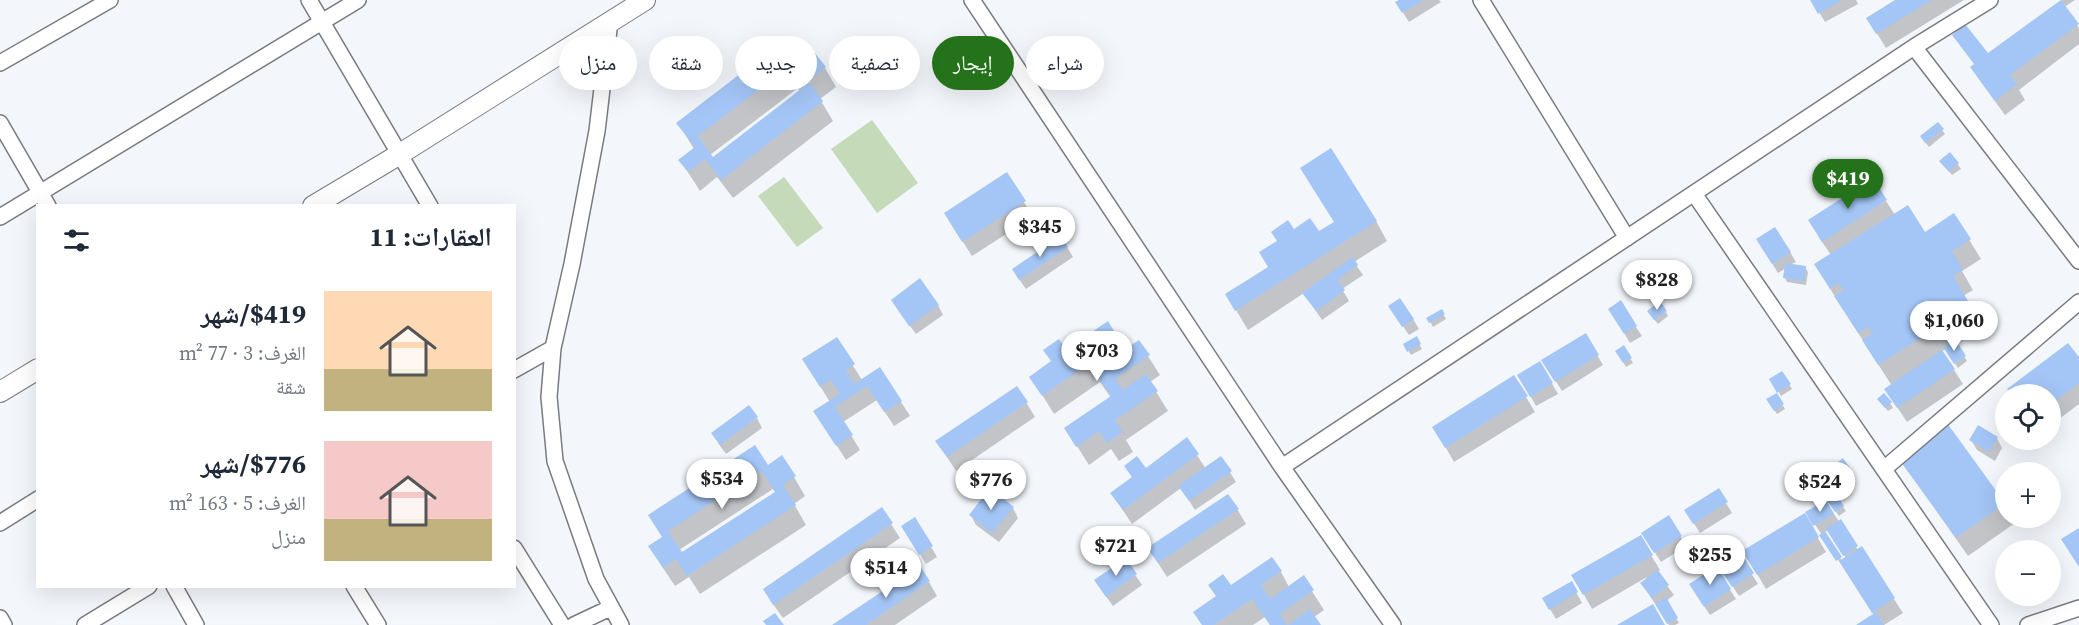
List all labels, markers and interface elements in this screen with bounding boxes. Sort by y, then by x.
chip: منزل [559,36,637,90]
chip: شقة [649,36,723,90]
chip: جديد [735,36,817,90]
chip: تصفية [829,36,920,90]
chip: إيجار [932,36,1014,90]
chip: شراء [1026,36,1104,90]
pin: $419 [1812,159,1884,210]
text: $419 [1826,164,1870,192]
pin: $345 [1004,207,1076,258]
text: $345 [1018,212,1062,240]
text: العقارات: 11 [369,219,492,255]
icon: filters [60,224,93,257]
pin: $828 [1621,260,1693,311]
text: $828 [1635,265,1679,293]
text: $419/شهر [201,296,306,332]
pin: $1,060 [1905,301,2003,352]
text: $1,060 [1924,306,1984,334]
icon: home [372,315,444,387]
pin: $703 [1061,331,1133,382]
text: $703 [1075,336,1119,364]
text: الغرف: 3 · 77 m² [179,339,306,367]
text: شقة [276,373,306,401]
map controls [1995,384,2061,606]
button: locate [1995,384,2061,450]
text: $776/شهر [201,446,306,482]
pin: $534 [686,459,758,510]
pin: $776 [955,460,1027,511]
pin: $524 [1784,462,1856,513]
button: + [1995,462,2061,528]
text: $534 [700,464,744,492]
icon: home [372,465,444,537]
text: $776 [969,465,1013,493]
text: $524 [1798,467,1842,495]
text: الغرف: 5 · 163 m² [169,489,306,517]
text: منزل [271,523,306,551]
pin: $721 [1080,526,1152,577]
text: $721 [1094,531,1138,559]
pin: $255 [1674,535,1746,586]
text: $255 [1688,540,1732,568]
button: − [1995,540,2061,606]
pin: $514 [850,548,922,599]
text: $514 [864,553,908,581]

